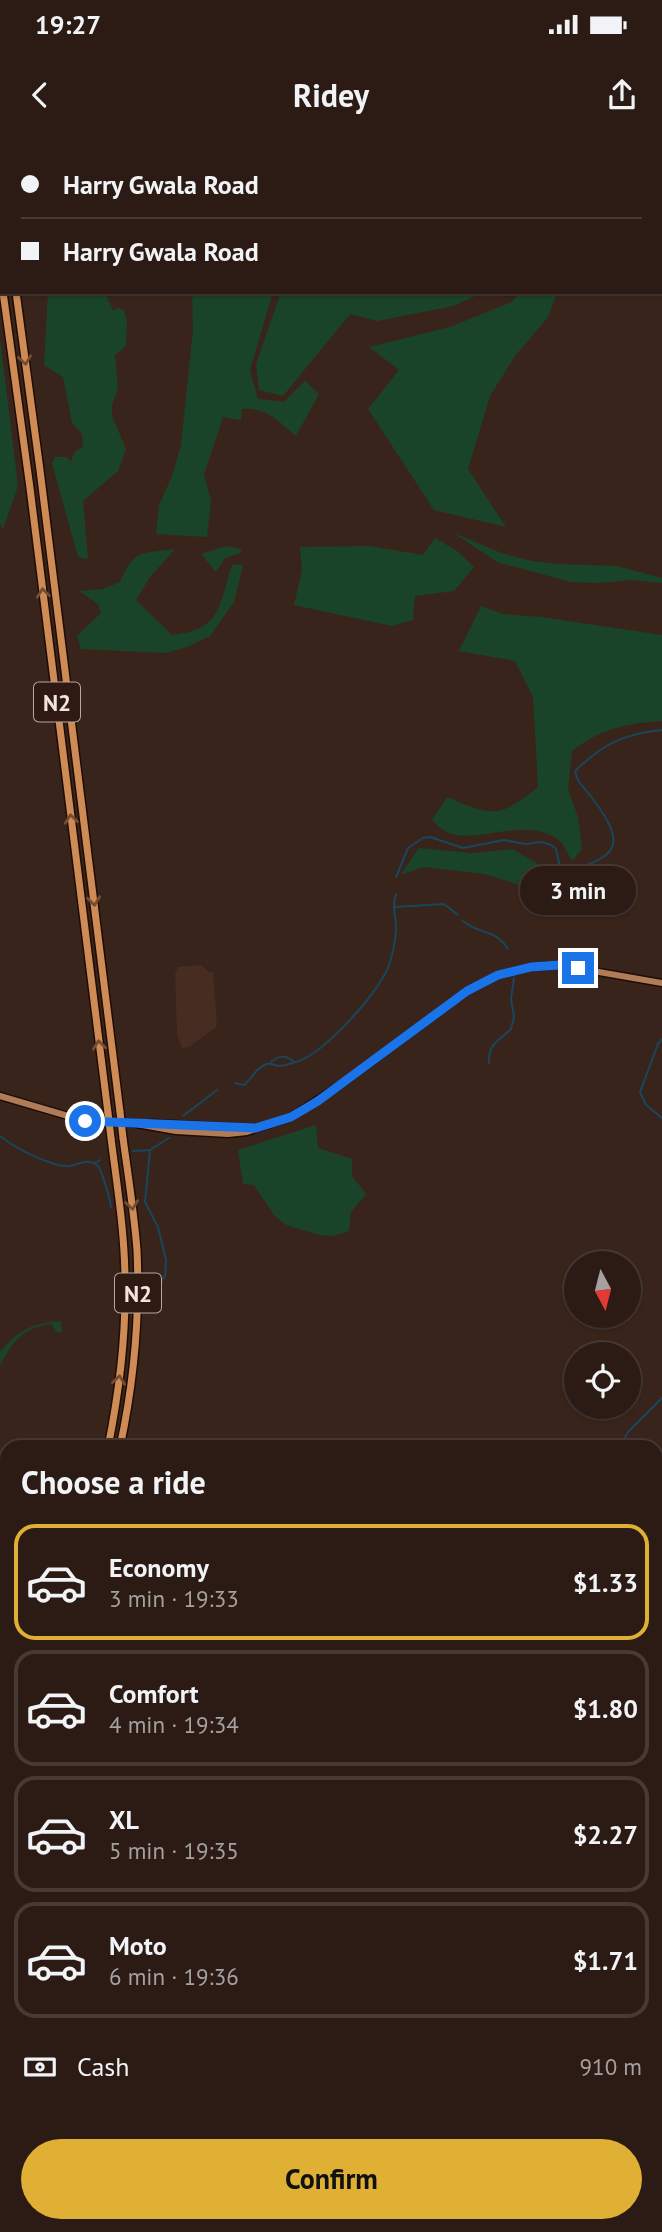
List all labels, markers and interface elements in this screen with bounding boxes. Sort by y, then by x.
text: 19:27 [35,8,101,41]
text: Ridey [293,74,369,116]
icon: back [21,76,59,114]
icon: share [603,76,641,114]
text: Harry Gwala Road [63,168,259,201]
text: Harry Gwala Road [63,235,259,268]
one-way arrow [18,354,33,366]
one-way arrow [36,588,51,599]
road number: N2 [34,682,80,722]
one-way arrow [64,813,79,825]
callout: 3 min [520,866,636,916]
text: 3 min [550,876,606,905]
one-way arrow [86,896,101,907]
route end [562,952,594,984]
one-way arrow [92,1039,107,1051]
route start [69,1105,101,1137]
one-way arrow [124,1199,139,1211]
north arrow [564,1251,640,1328]
map controls [564,1251,641,1419]
road number: N2 [115,1274,161,1312]
button: locate [564,1342,641,1419]
one-way arrow [112,1374,127,1386]
text: Choose a ride [21,1461,206,1503]
icon: car [25,1551,88,1614]
text: Economy [109,1551,209,1584]
text: $1.33 [573,1566,638,1599]
text: 3 min · 19:33 [109,1584,239,1613]
icon: car [25,1677,88,1740]
text: Comfort [109,1677,199,1710]
text: $1.80 [573,1692,638,1725]
text: 4 min · 19:34 [109,1710,239,1739]
icon: car [25,1803,88,1866]
text: XL [109,1803,139,1836]
text: $2.27 [573,1818,638,1851]
text: 5 min · 19:35 [109,1836,239,1865]
icon: car [25,1929,88,1992]
text: Moto [109,1929,167,1962]
text: $1.71 [573,1944,638,1977]
text: 6 min · 19:36 [109,1962,239,1991]
icon: cash [21,2048,59,2086]
text: Cash [77,2050,129,2083]
text: 910 m [580,2052,642,2081]
button: Confirm [21,2139,642,2219]

